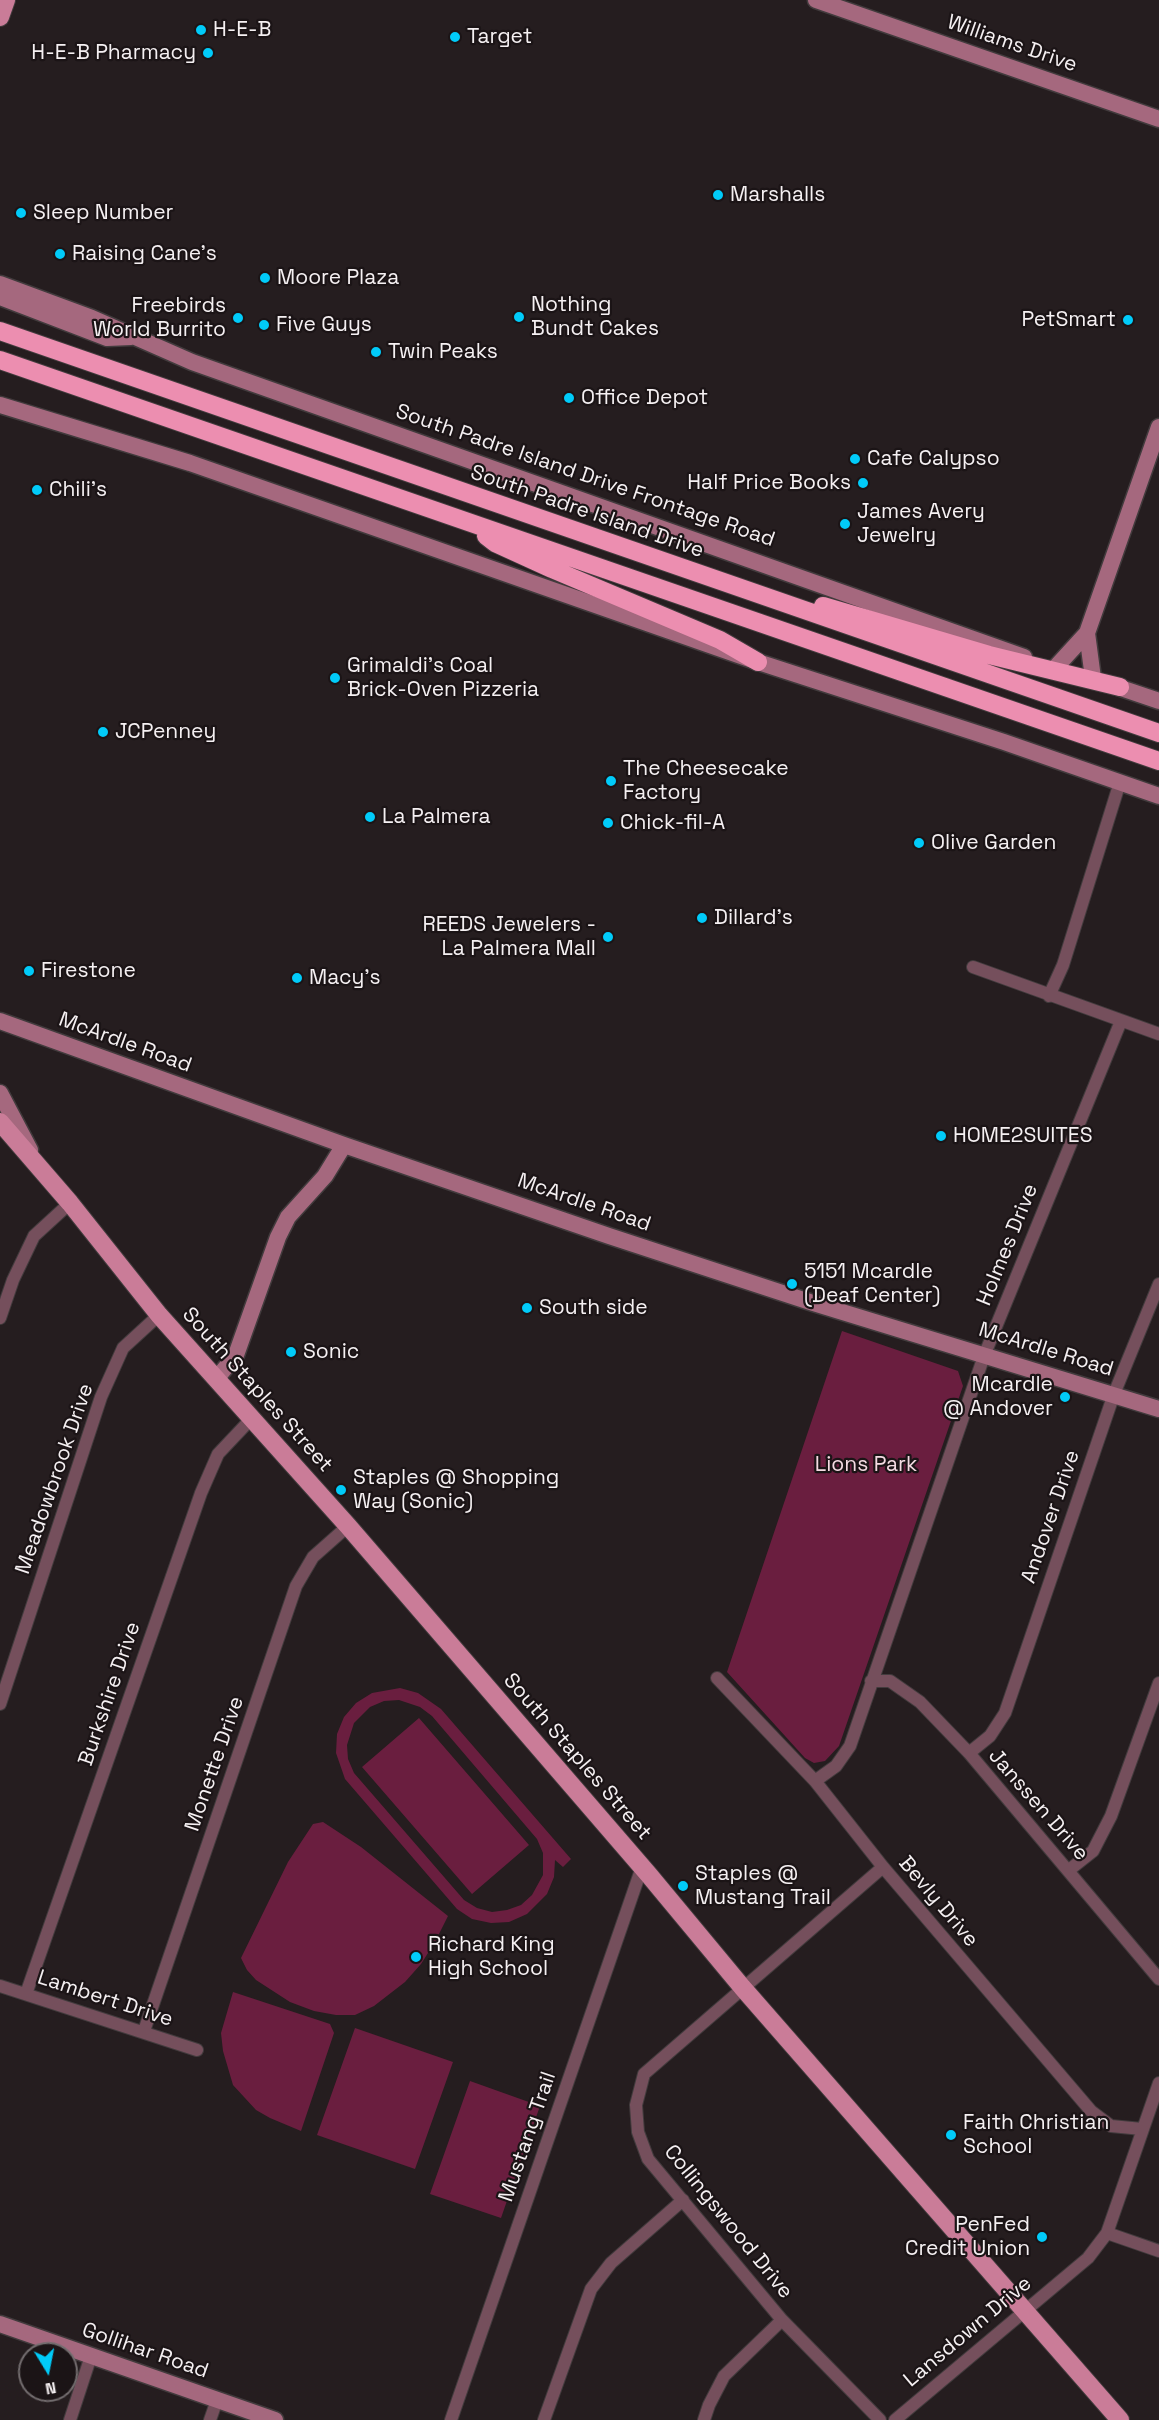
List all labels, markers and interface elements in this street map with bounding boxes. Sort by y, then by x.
street label: Williams Drive [944,10,1080,78]
place label: H-E-B [213,17,271,43]
marker: H-E-B [194,23,208,37]
place label: Target [467,24,532,50]
marker: Target [448,30,462,44]
place label: H-E-B Pharmacy [31,40,196,66]
marker: H-E-B Pharmacy [201,46,215,60]
place label: Marshalls [730,182,825,208]
marker: Marshalls [711,188,725,202]
place label: Sleep Number [33,200,174,226]
marker: Sleep Number [14,206,28,220]
place label: Raising Cane's [72,241,217,267]
marker: Raising Cane's [53,247,67,261]
place label: Moore Plaza [277,265,399,291]
marker: Moore Plaza [258,271,272,285]
place label: Nothing Bundt Cakes [531,292,659,342]
place label: Freebirds World Burrito [93,293,226,343]
place label: PetSmart [1021,307,1116,333]
marker: Nothing Bundt Cakes [512,310,526,324]
marker: Freebirds World Burrito [231,311,245,325]
place label: Five Guys [276,312,372,338]
marker: PetSmart [1121,313,1135,327]
marker: Five Guys [257,318,271,332]
place label: Twin Peaks [388,339,498,365]
marker: Twin Peaks [369,345,383,359]
place label: Office Depot [581,385,708,411]
marker: Office Depot [562,391,576,405]
street label: South Padre Island Drive Frontage Road [392,399,778,553]
place label: Cafe Calypso [867,446,1000,472]
marker: Cafe Calypso [848,452,862,466]
street label: South Padre Island Drive [467,460,707,564]
place label: Half Price Books [687,470,851,496]
marker: Half Price Books [856,476,870,490]
place label: Chili's [49,477,107,503]
marker: Chili's [30,483,44,497]
place label: James Avery Jewelry [857,499,985,549]
marker: James Avery Jewelry [838,517,852,531]
place label: Grimaldi's Coal Brick-Oven Pizzeria [347,653,539,703]
marker: Grimaldi's Coal Brick-Oven Pizzeria [328,671,342,685]
place label: JCPenney [115,719,216,745]
marker: JCPenney [96,725,110,739]
place label: The Cheesecake Factory [623,756,789,806]
marker: The Cheesecake Factory [604,774,618,788]
place label: La Palmera [382,804,491,830]
marker: La Palmera [363,810,377,824]
place label: Chick-fil-A [620,810,725,836]
marker: Chick-fil-A [601,816,615,830]
place label: Olive Garden [931,830,1056,856]
marker: Olive Garden [912,836,926,850]
place label: Dillard's [714,905,793,931]
marker: Dillard's [695,911,709,925]
place label: REEDS Jewelers - La Palmera Mall [422,912,596,962]
marker: REEDS Jewelers - La Palmera Mall [601,930,615,944]
place label: Firestone [41,958,136,984]
marker: Firestone [22,964,36,978]
place label: Macy's [309,965,381,991]
marker: Macy's [290,971,304,985]
street label: McArdle Road [55,1007,195,1079]
place label: HOME2SUITES [953,1123,1093,1149]
marker: HOME2SUITES [934,1129,948,1143]
street label: McArdle Road [514,1168,654,1238]
street label: Holmes Drive [972,1180,1044,1310]
place label: 5151 Mcardle (Deaf Center) [804,1259,940,1309]
marker: 5151 Mcardle (Deaf Center) [785,1277,799,1291]
place label: South side [539,1295,648,1321]
marker: South side [520,1301,534,1315]
street label: South Staples Street [176,1302,338,1478]
street label: McArdle Road [976,1318,1116,1382]
place label: Sonic [303,1339,359,1365]
marker: Sonic [284,1345,298,1359]
place label: Mcardle @ Andover [943,1372,1053,1422]
street label: Meadowbrook Drive [11,1381,99,1577]
marker: Mcardle @ Andover [1058,1390,1072,1404]
street label: Andover Drive [1016,1447,1086,1587]
park label: Lions Park [815,1452,917,1478]
place label: Staples @ Shopping Way (Sonic) [353,1465,559,1515]
marker: Staples @ Shopping Way (Sonic) [334,1483,348,1497]
street label: Burkshire Drive [74,1619,146,1769]
street label: South Staples Street [498,1668,656,1846]
street label: Monette Drive [180,1693,250,1835]
street label: Janssen Drive [983,1744,1093,1866]
street label: Bevly Drive [893,1851,983,1953]
place label: Staples @ Mustang Trail [695,1861,831,1911]
marker: Staples @ Mustang Trail [676,1879,690,1893]
place label: Richard King High School [428,1932,555,1982]
marker: Richard King High School [409,1950,423,1964]
street label: Lambert Drive [34,1965,176,2033]
street label: Mustang Trail [494,2069,562,2205]
place label: Faith Christian School [963,2110,1109,2160]
marker: Faith Christian School [944,2128,958,2142]
street label: Collingswood Drive [658,2140,798,2304]
place label: PenFed Credit Union [905,2212,1030,2262]
marker: PenFed Credit Union [1035,2230,1049,2244]
street label: Lansdown Drive [899,2271,1037,2393]
street label: Gollihar Road [78,2318,212,2384]
north arrow [18,2342,78,2402]
text: N [44,2377,58,2400]

